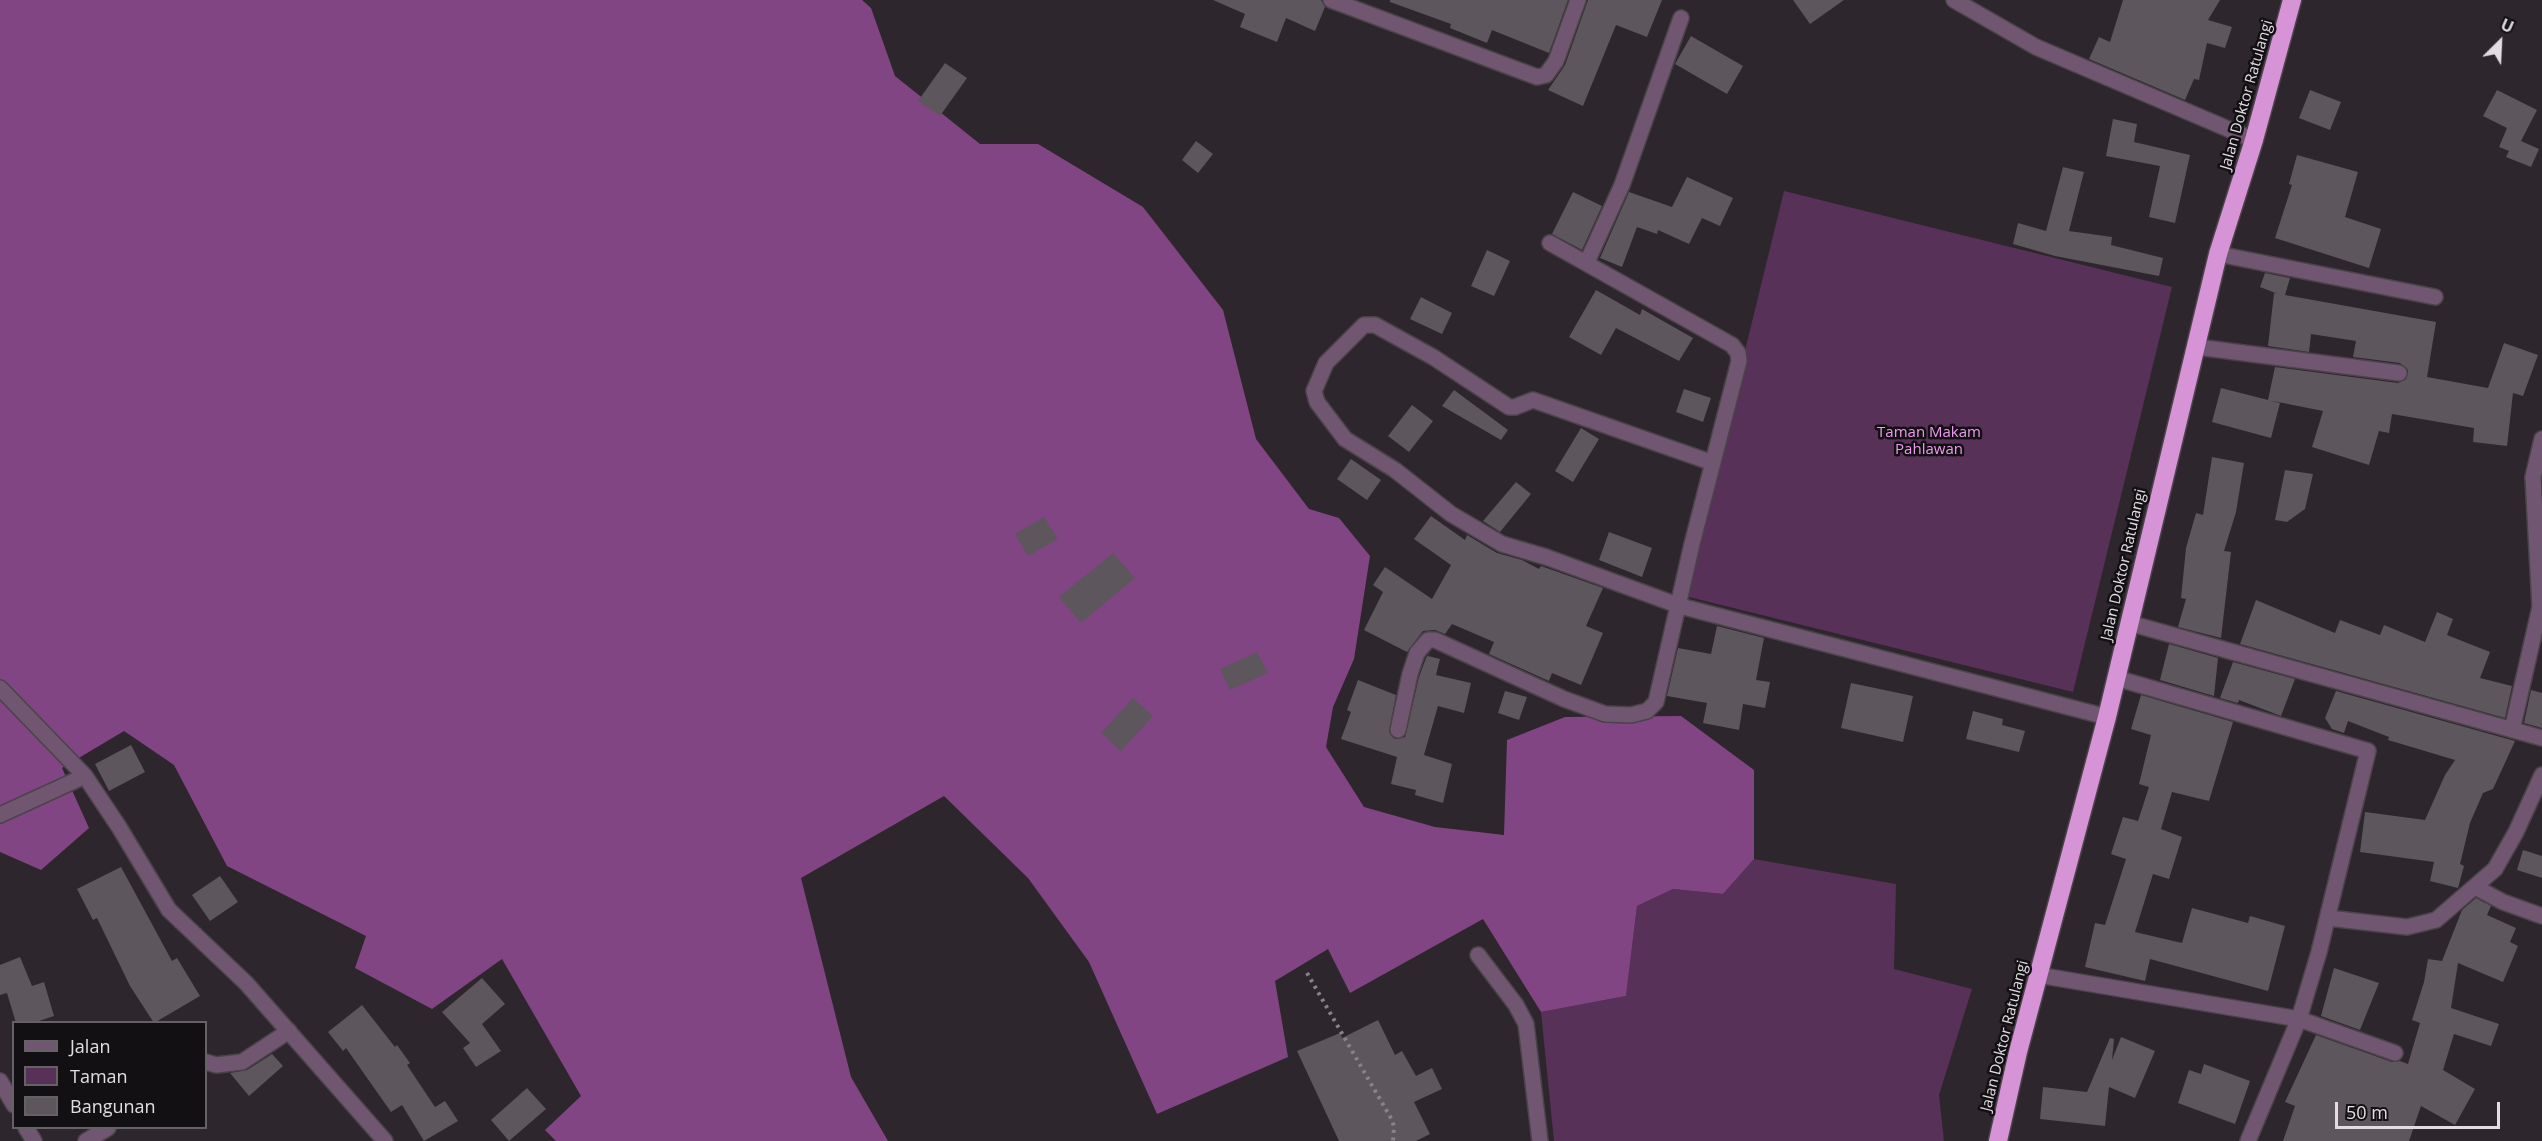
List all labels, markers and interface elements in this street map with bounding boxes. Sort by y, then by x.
north arrow [2470,12,2530,72]
text: U [2497,13,2517,38]
street label: Jalan Doktor Ratulangi [2217,18,2277,172]
park label: Taman Makam Pahlawan [1877,424,1981,459]
street label: Jalan Doktor Ratulangi [2098,487,2150,643]
street label: Jalan Doktor Ratulangi [1977,959,2033,1113]
legend [12,1021,207,1129]
text: Jalan [70,1034,110,1058]
text: Taman [70,1064,128,1088]
scale bar [2338,1090,2503,1128]
text: Bangunan [70,1094,156,1118]
text: 50 m [2346,1100,2388,1124]

